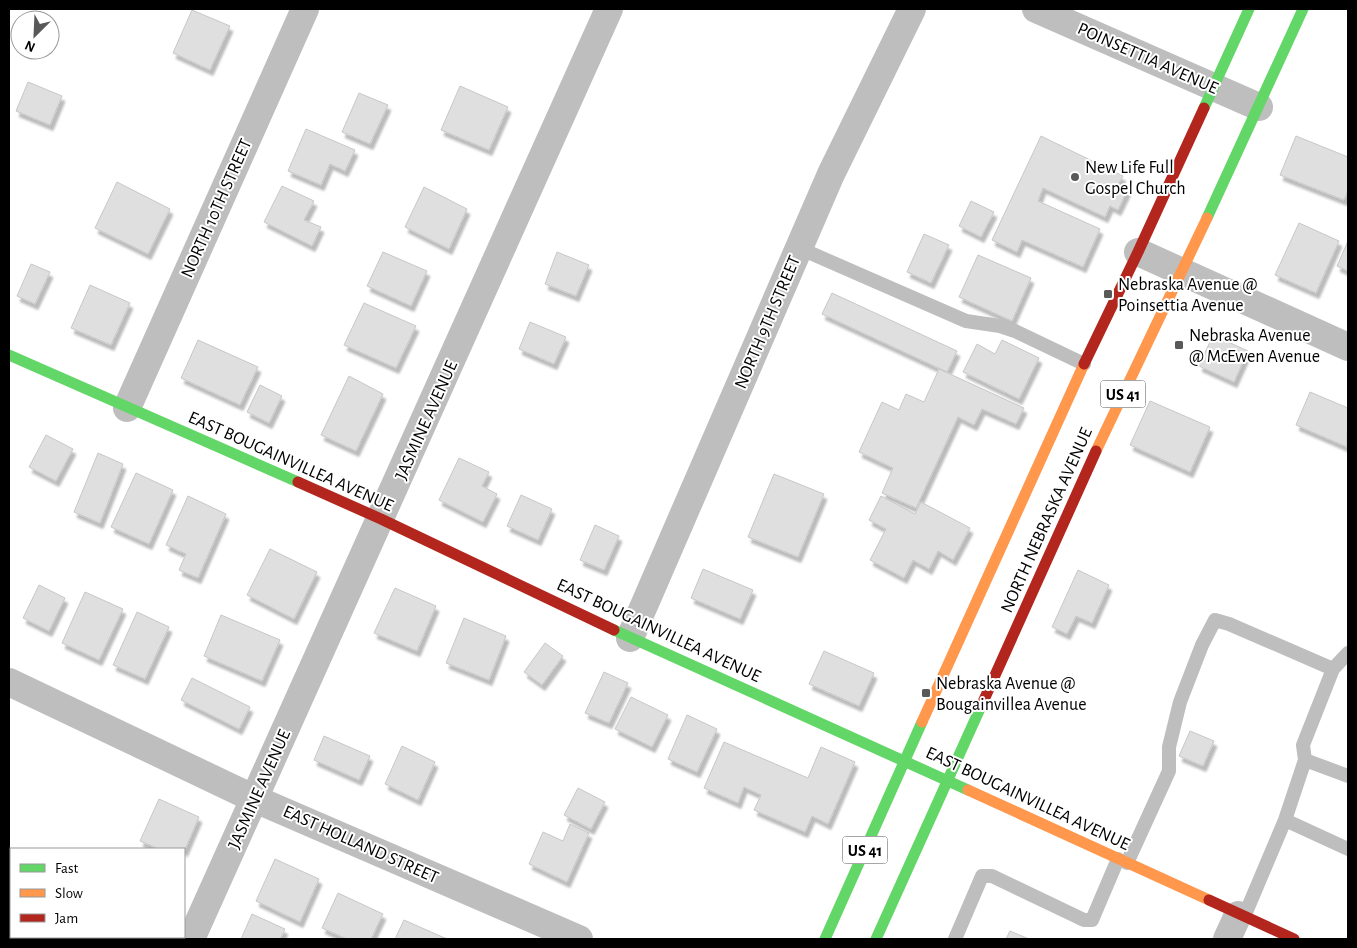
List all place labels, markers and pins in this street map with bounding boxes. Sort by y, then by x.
place label: New Life Full Gospel Church [1085,159,1186,198]
marker: New Life Full Gospel Church [1069,171,1081,183]
place label: Nebraska Avenue @ Poinsettia Avenue [1118,276,1257,315]
marker: Nebraska Avenue @ Poinsettia Avenue [1102,288,1114,300]
place label: Nebraska Avenue @ McEwen Avenue [1189,327,1320,366]
marker: Nebraska Avenue @ McEwen Avenue [1173,339,1185,351]
place label: Nebraska Avenue @ Bougainvillea Avenue [936,675,1087,714]
marker: Nebraska Avenue @ Bougainvillea Avenue [920,687,932,699]

